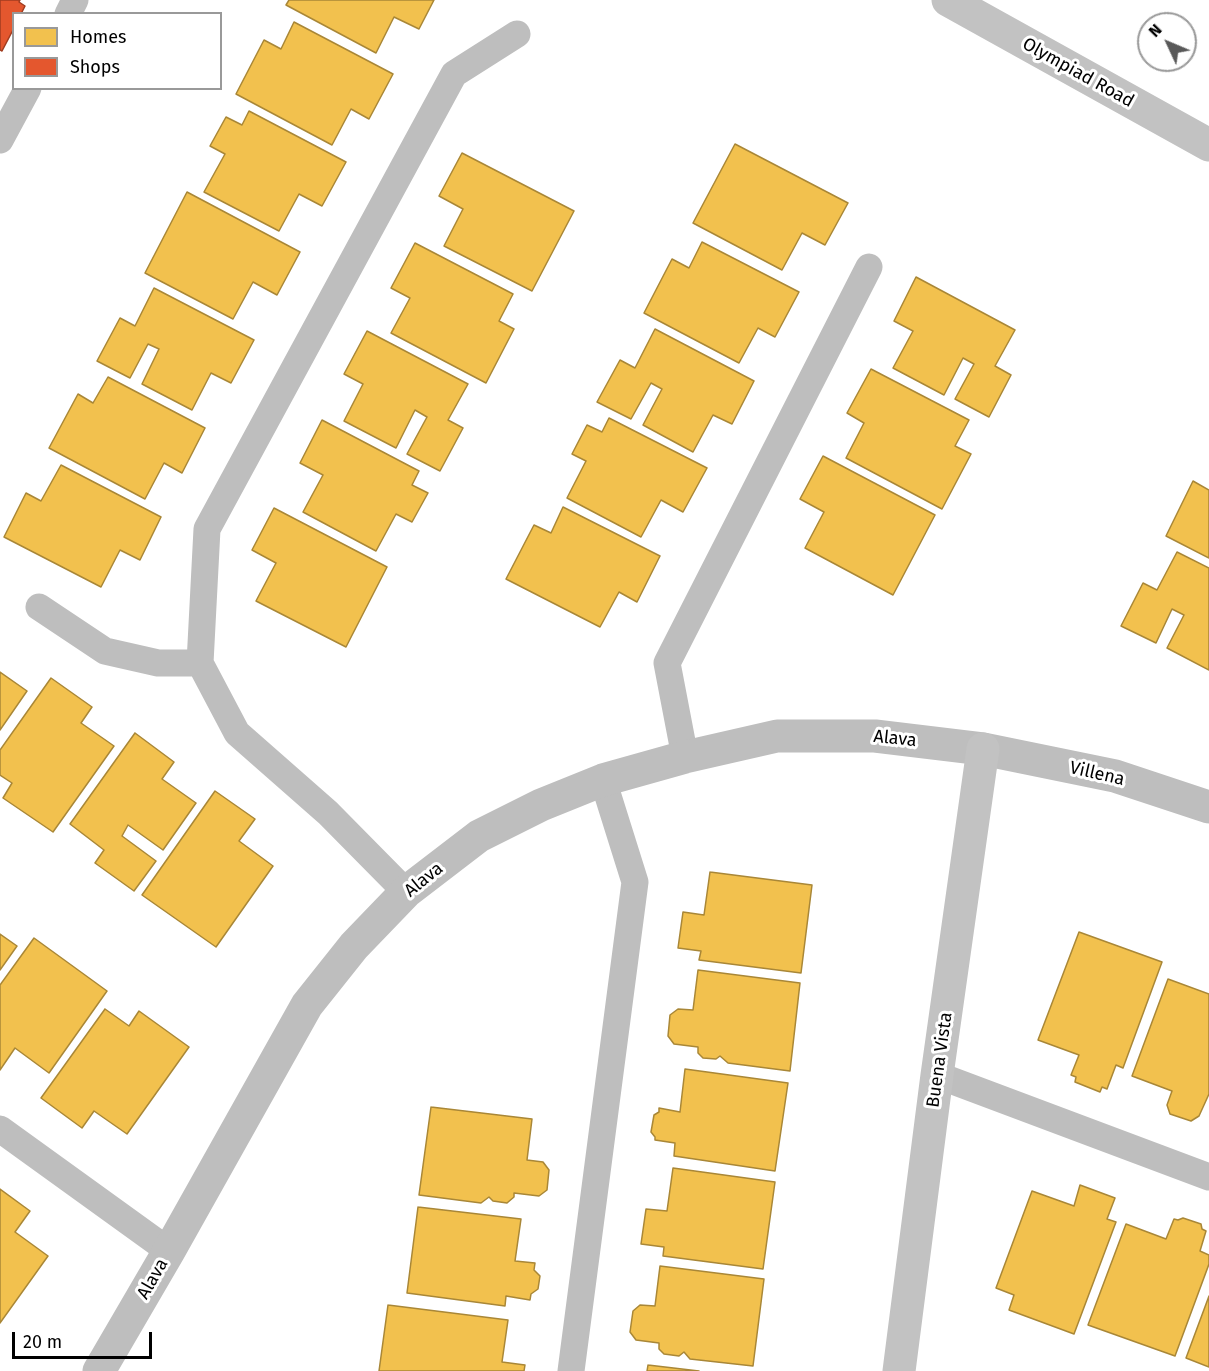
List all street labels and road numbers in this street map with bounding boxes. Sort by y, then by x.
street label: Olympiad Road [1018,33,1138,113]
street label: Alava [872,726,918,752]
street label: Villena [1067,757,1127,791]
street label: Alava [400,858,448,902]
street label: Buena Vista [923,1011,957,1109]
street label: Alava [133,1255,173,1303]

